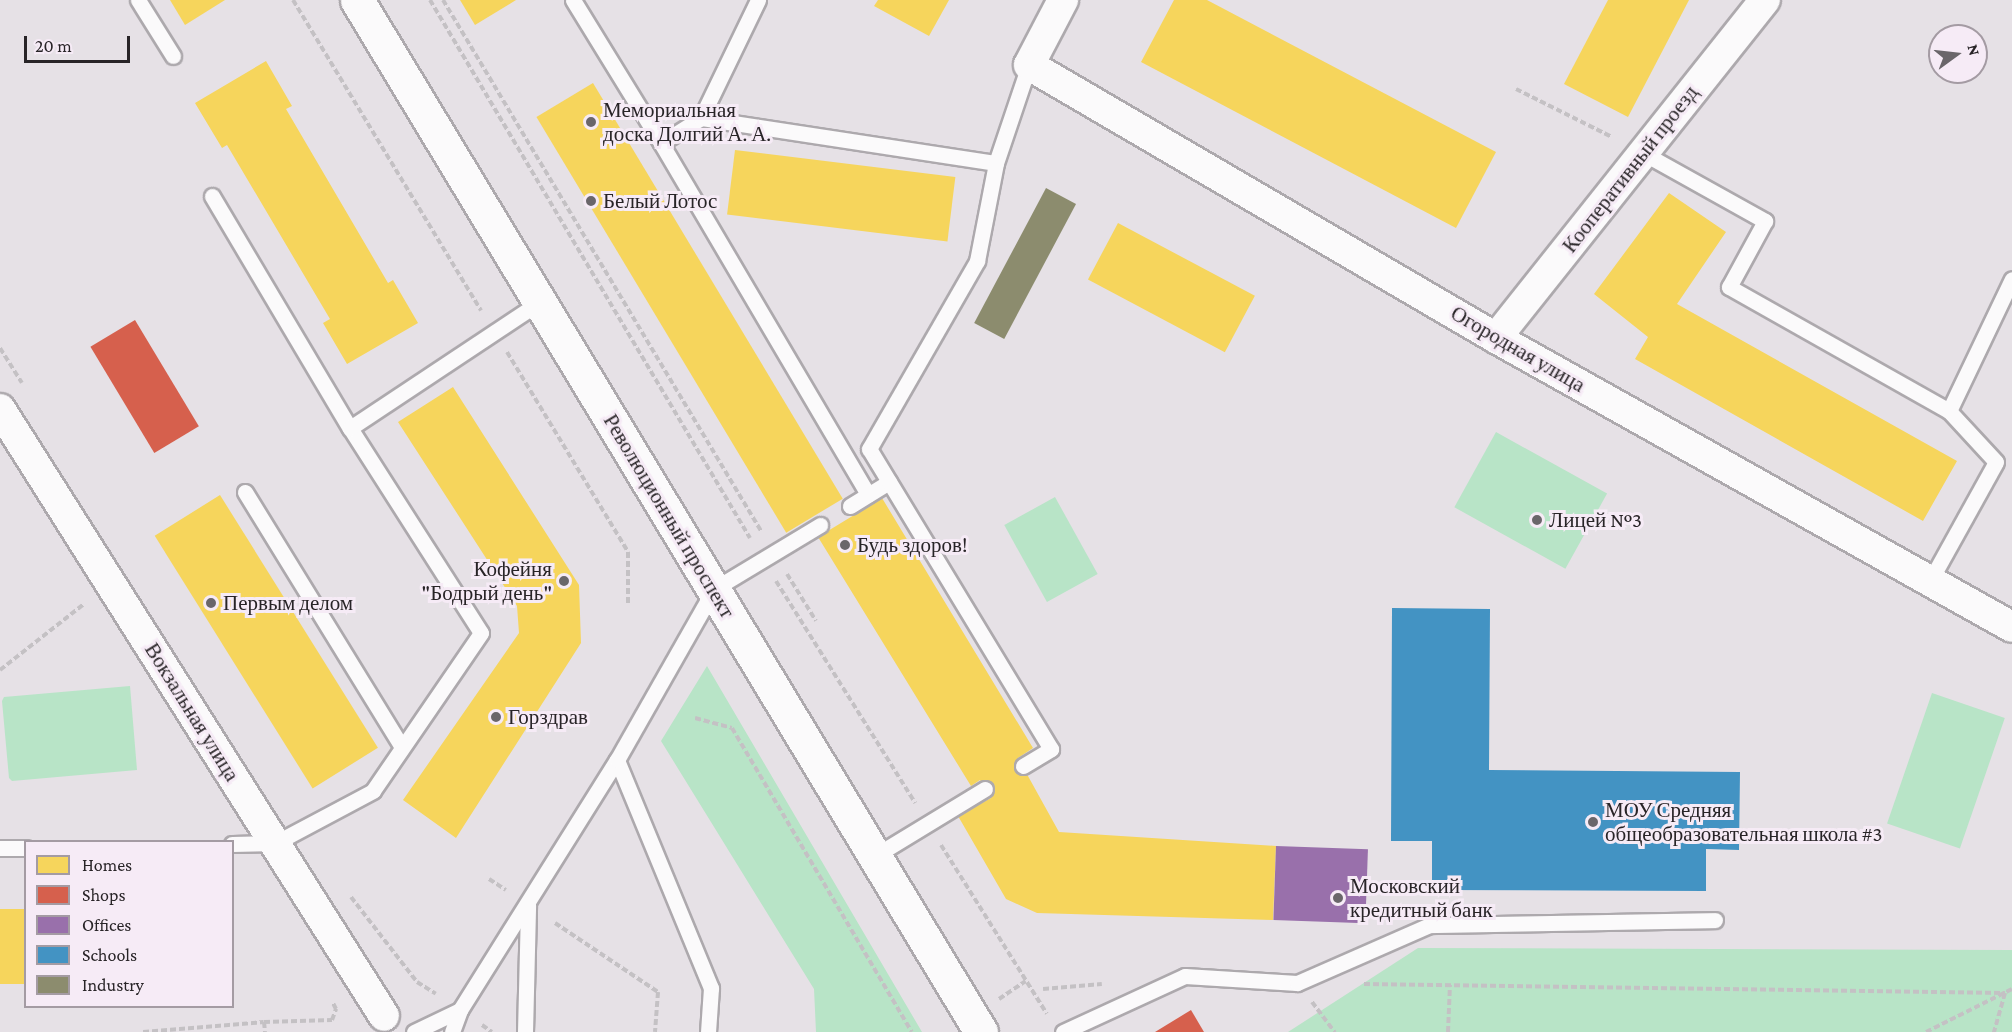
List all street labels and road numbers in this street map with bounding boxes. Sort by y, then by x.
street label: Кооперативный проезд [1557,80,1703,258]
street label: Огородная улица [1446,300,1590,398]
street label: Революционный проспект [598,409,740,623]
street label: Вокзальная улица [139,638,245,786]

